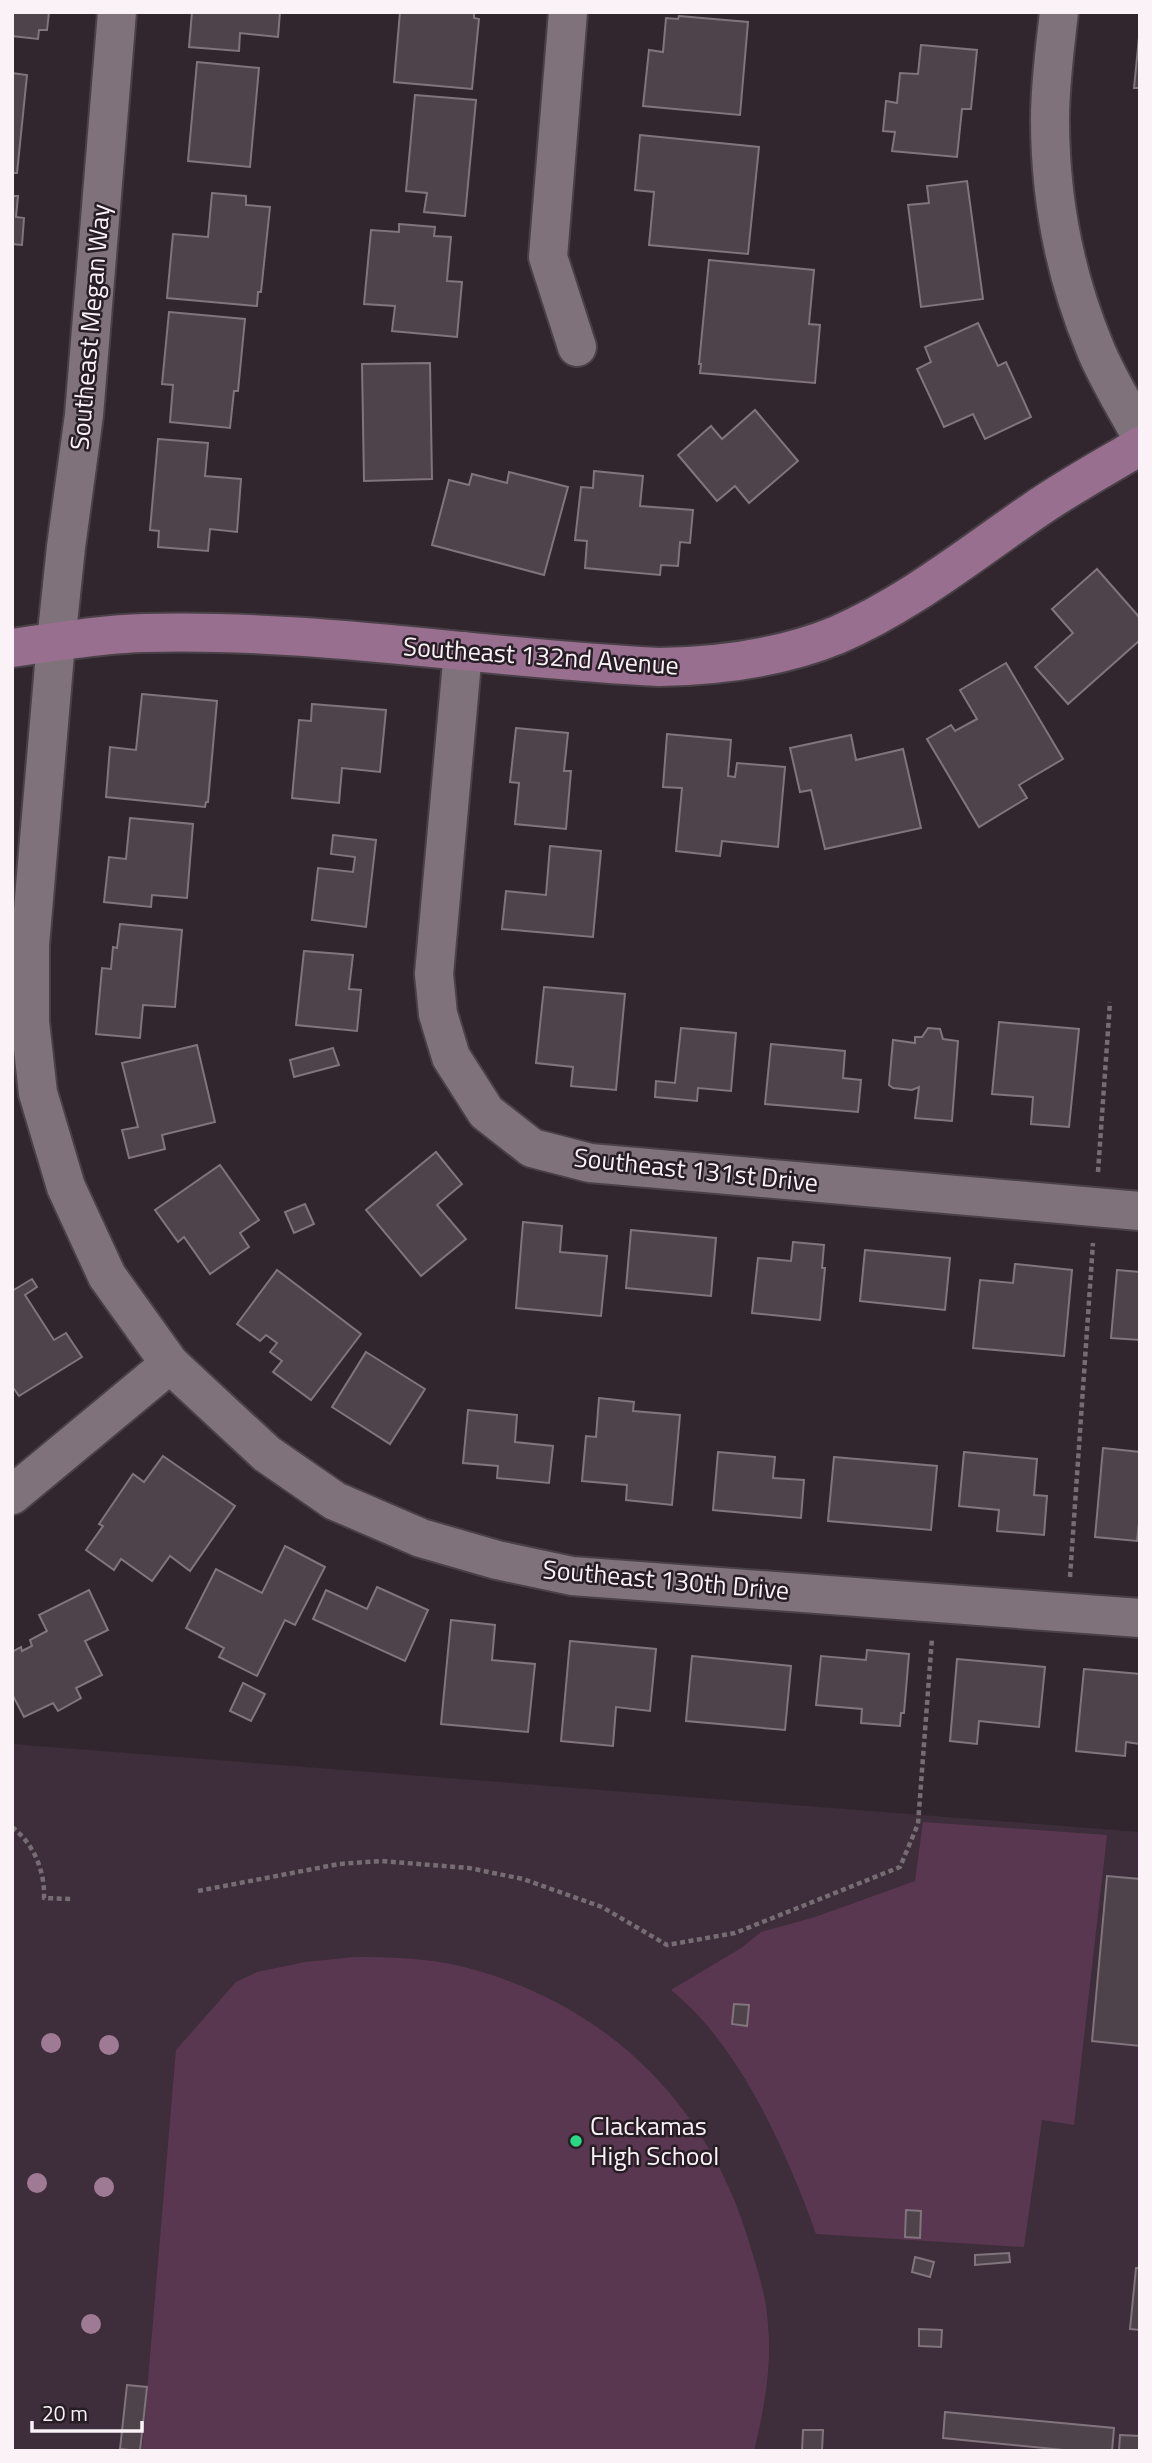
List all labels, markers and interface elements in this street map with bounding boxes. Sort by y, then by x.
street label: Southeast Megan Way [59,202,120,452]
street label: Southeast 132nd Avenue [402,626,680,685]
street label: Southeast 131st Drive [572,1137,820,1202]
street label: Southeast 130th Drive [541,1549,791,1610]
place label: Clackamas High School [590,2106,719,2175]
marker: Clackamas High School [568,2133,584,2149]
scale bar [32,2390,142,2434]
text: 20 m [42,2397,88,2429]

